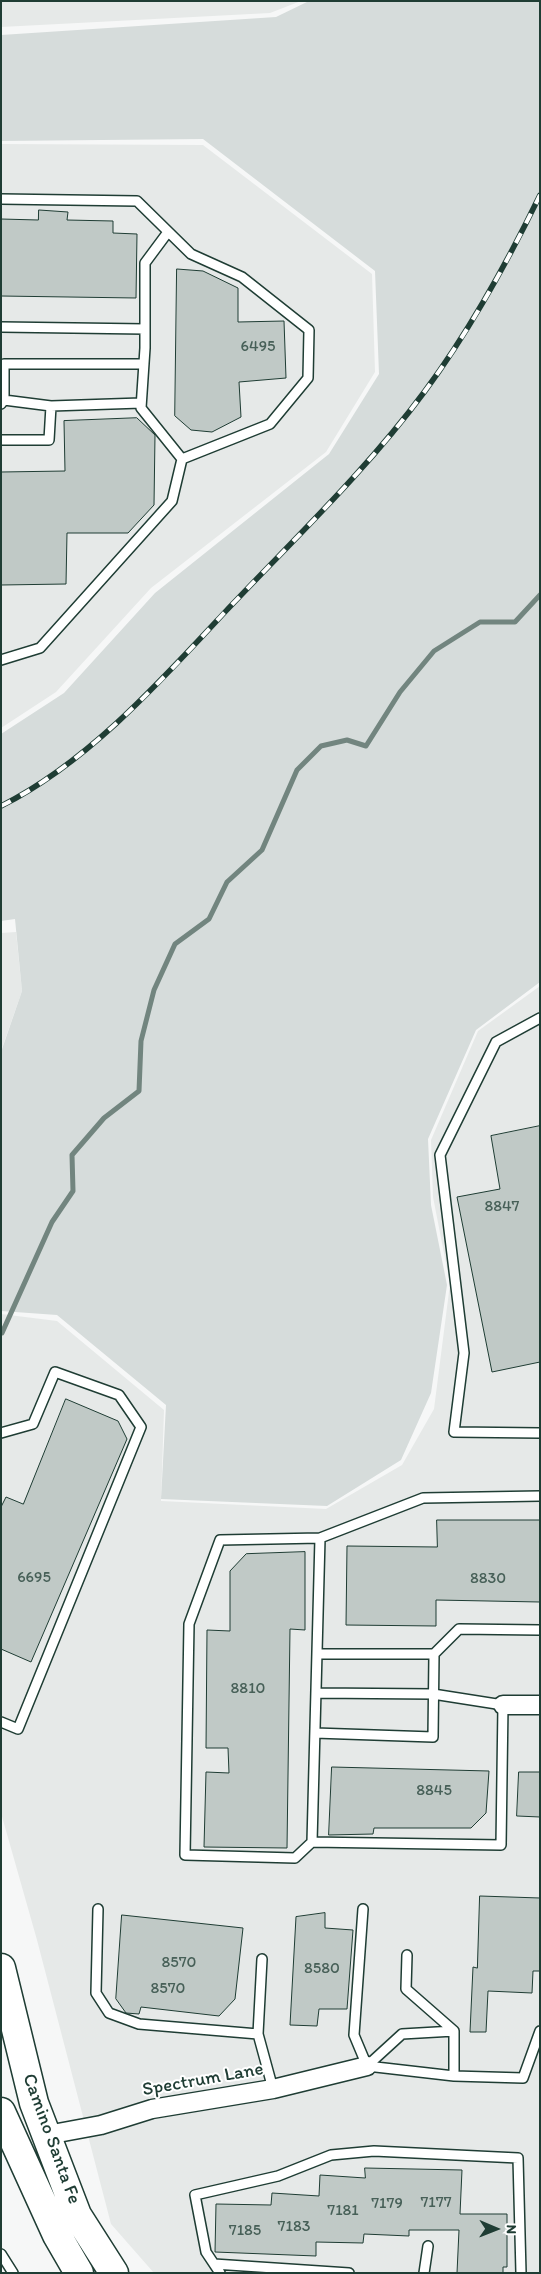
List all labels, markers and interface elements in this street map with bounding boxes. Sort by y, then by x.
house number: 6495 [241,337,275,357]
house number: 8847 [484,1197,520,1217]
house number: 6695 [17,1568,51,1588]
house number: 8830 [470,1569,506,1589]
house number: 8810 [231,1679,265,1699]
house number: 8845 [416,1781,452,1801]
house number: 8570 [162,1953,196,1973]
house number: 8580 [304,1959,340,1979]
house number: 8570 [151,1979,185,1999]
street label: Spectrum Lane [141,2058,265,2102]
street label: Camino Santa Fe [17,2071,85,2207]
house number: 7177 [420,2193,452,2213]
house number: 7179 [371,2194,403,2214]
house number: 7181 [327,2201,359,2221]
north arrow [471,2204,521,2254]
house number: 7183 [278,2217,310,2237]
house number: 7185 [229,2221,261,2241]
text: N [503,2224,520,2234]

